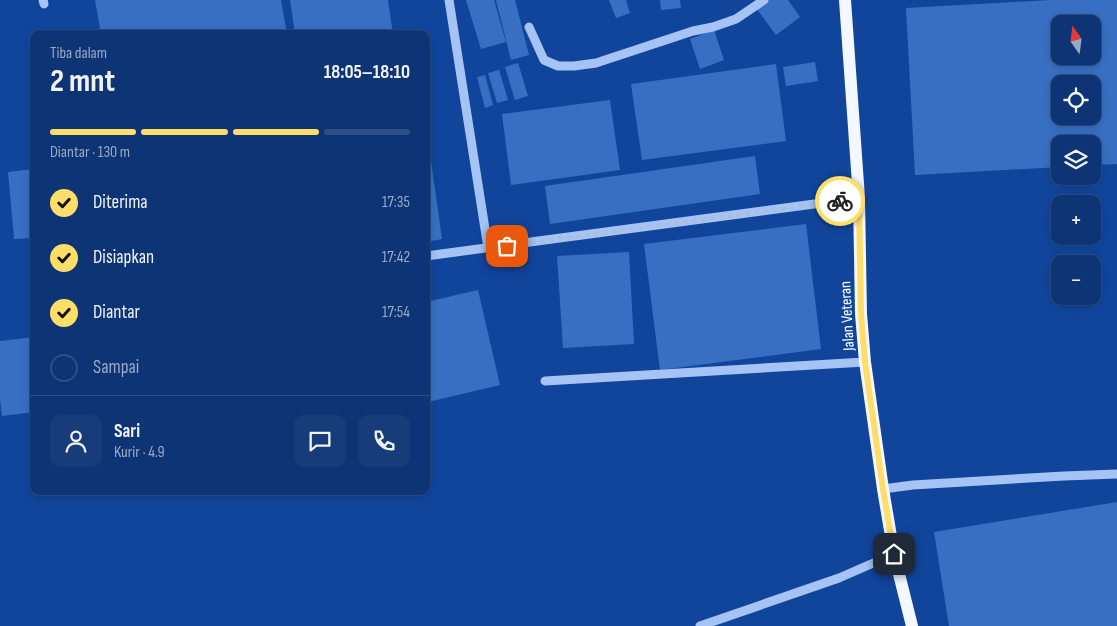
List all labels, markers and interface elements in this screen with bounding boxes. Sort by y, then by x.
north arrow [1051,15,1101,65]
map controls [1051,15,1101,305]
text: Tiba dalam [50,44,107,63]
text: 18:05–18:10 [324,61,410,84]
text: 2 mnt [50,62,115,101]
button: locate [1051,75,1101,125]
button: layers [1051,135,1101,185]
text: Diantar · 130 m [50,143,130,162]
courier [815,176,865,226]
icon: bike [826,187,854,215]
icon: check [50,189,78,217]
text: Diterima [93,191,148,214]
text: 17:35 [382,193,410,212]
button: + [1051,195,1101,245]
pin [486,225,528,267]
icon: bag [493,232,521,260]
icon: check [50,244,78,272]
text: Disiapkan [93,246,154,269]
text: 17:42 [382,248,410,267]
button: − [1051,255,1101,305]
street label: Jalan Veteran [836,281,859,352]
icon: check [50,299,78,327]
text: Diantar [93,301,140,324]
text: 17:54 [382,303,410,322]
text: Sampai [93,356,139,379]
button: person [50,415,102,467]
button: chat [294,415,346,467]
button: phone [358,415,410,467]
text: Sari [114,420,140,443]
text: Kurir · 4.9 [114,443,165,462]
pin [873,533,915,575]
icon: home [880,540,908,568]

